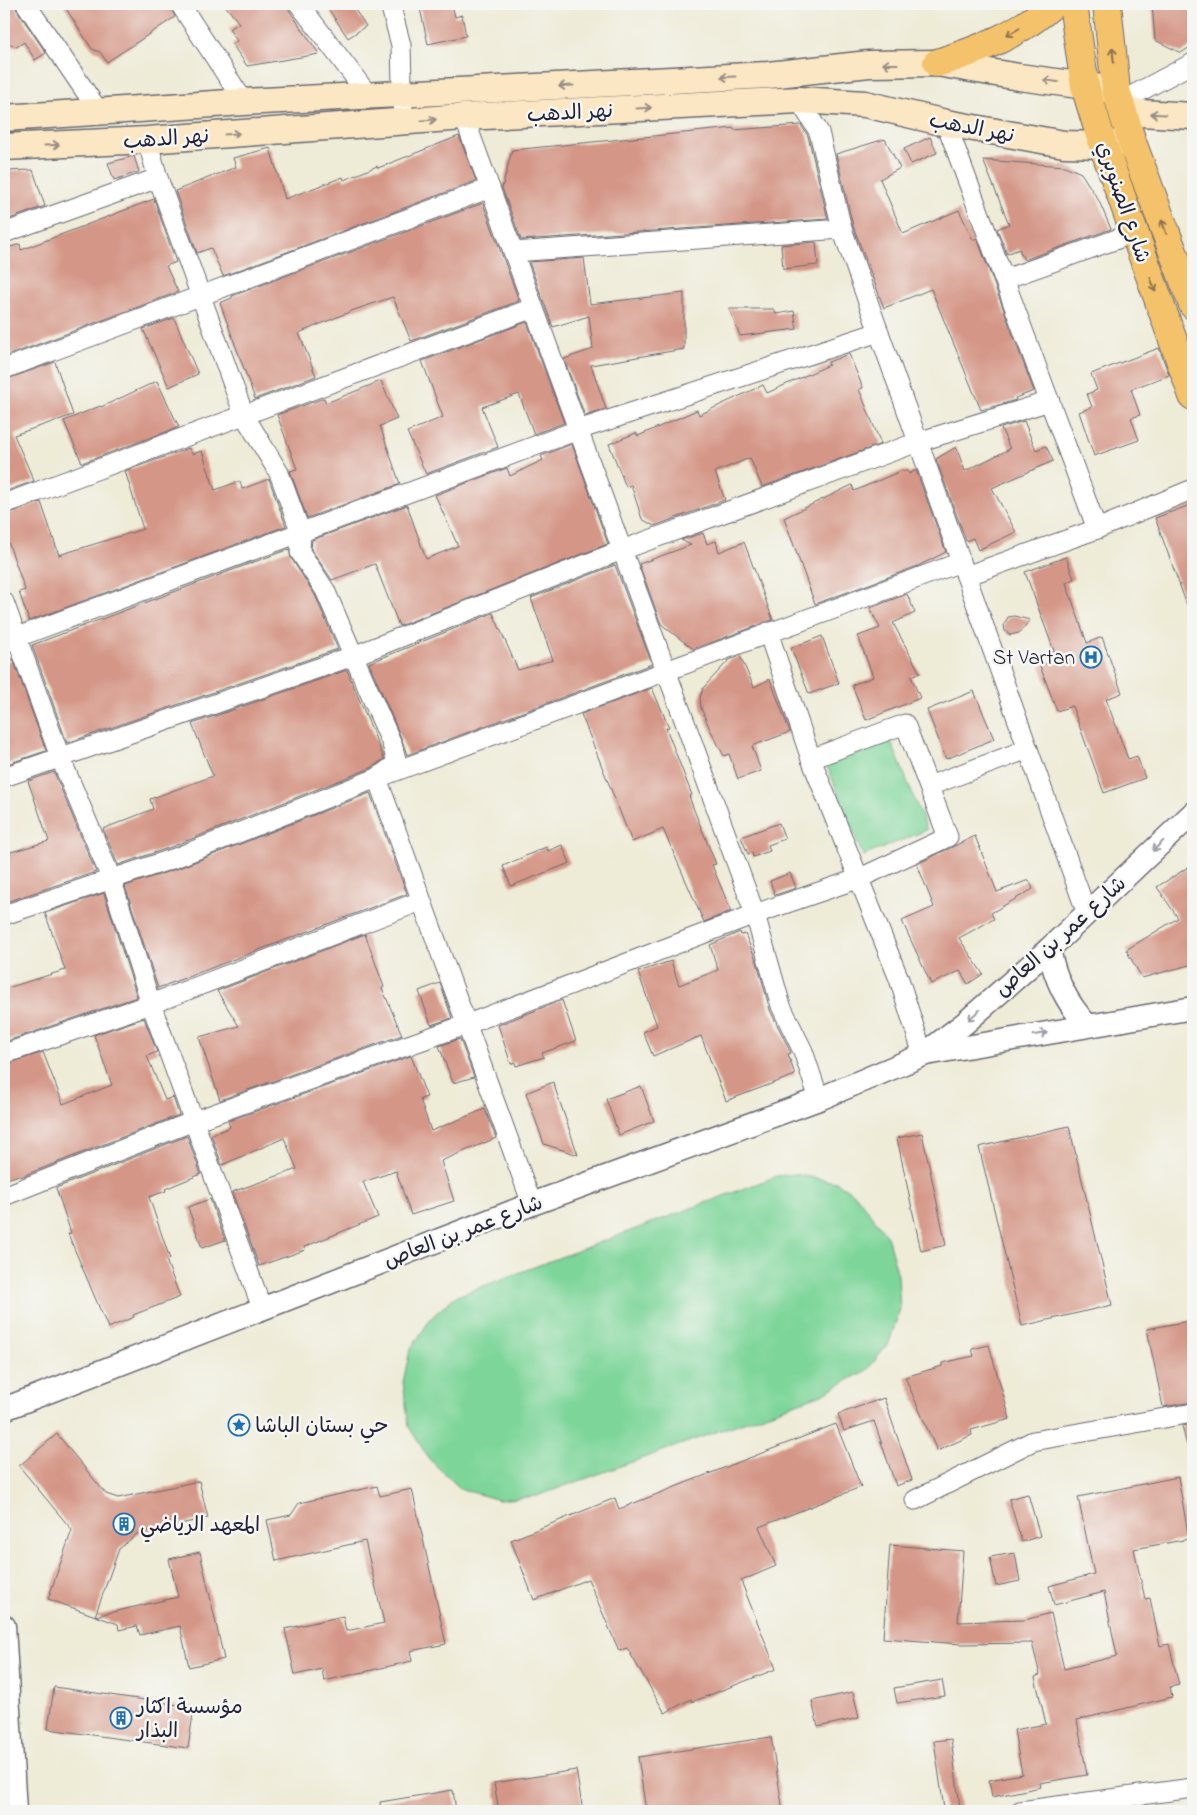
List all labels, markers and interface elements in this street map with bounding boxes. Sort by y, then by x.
one-way arrow [1007,28,1021,38]
one-way arrow [1108,48,1118,64]
one-way arrow [882,59,898,69]
one-way arrow [720,73,736,82]
one-way arrow [1043,76,1059,86]
one-way arrow [558,81,574,90]
street label: نهر الدهب [526,97,614,131]
one-way arrow [636,104,652,113]
street label: نهر الدهب [926,106,1017,152]
one-way arrow [1150,110,1166,119]
one-way arrow [421,115,437,124]
street label: نهر الدهب [122,122,210,158]
one-way arrow [224,129,240,138]
street label: شارع الصنوبري [1087,138,1157,267]
one-way arrow [44,140,60,149]
one-way arrow [1159,220,1168,235]
one-way arrow [1149,277,1158,293]
place label: St Vartan [993,644,1075,674]
hospital icon: St Vartan [1079,645,1103,669]
one-way arrow [1152,840,1164,852]
street label: شارع عمر بن العاص [989,870,1134,1005]
one-way arrow [967,1009,980,1021]
one-way arrow [1031,1028,1047,1038]
street label: شارع عمر بن العاص [380,1189,548,1277]
place label: حي بستان الباشا [255,1412,389,1444]
place icon: حي بستان الباشا [227,1413,251,1437]
place label: المعهد الرياضي [140,1511,260,1543]
building icon: المعهد الرياضي [112,1512,136,1536]
place label: مؤسسة اكثار البذار [135,1693,243,1747]
building icon: مؤسسة اكثار البذار [109,1706,133,1730]

